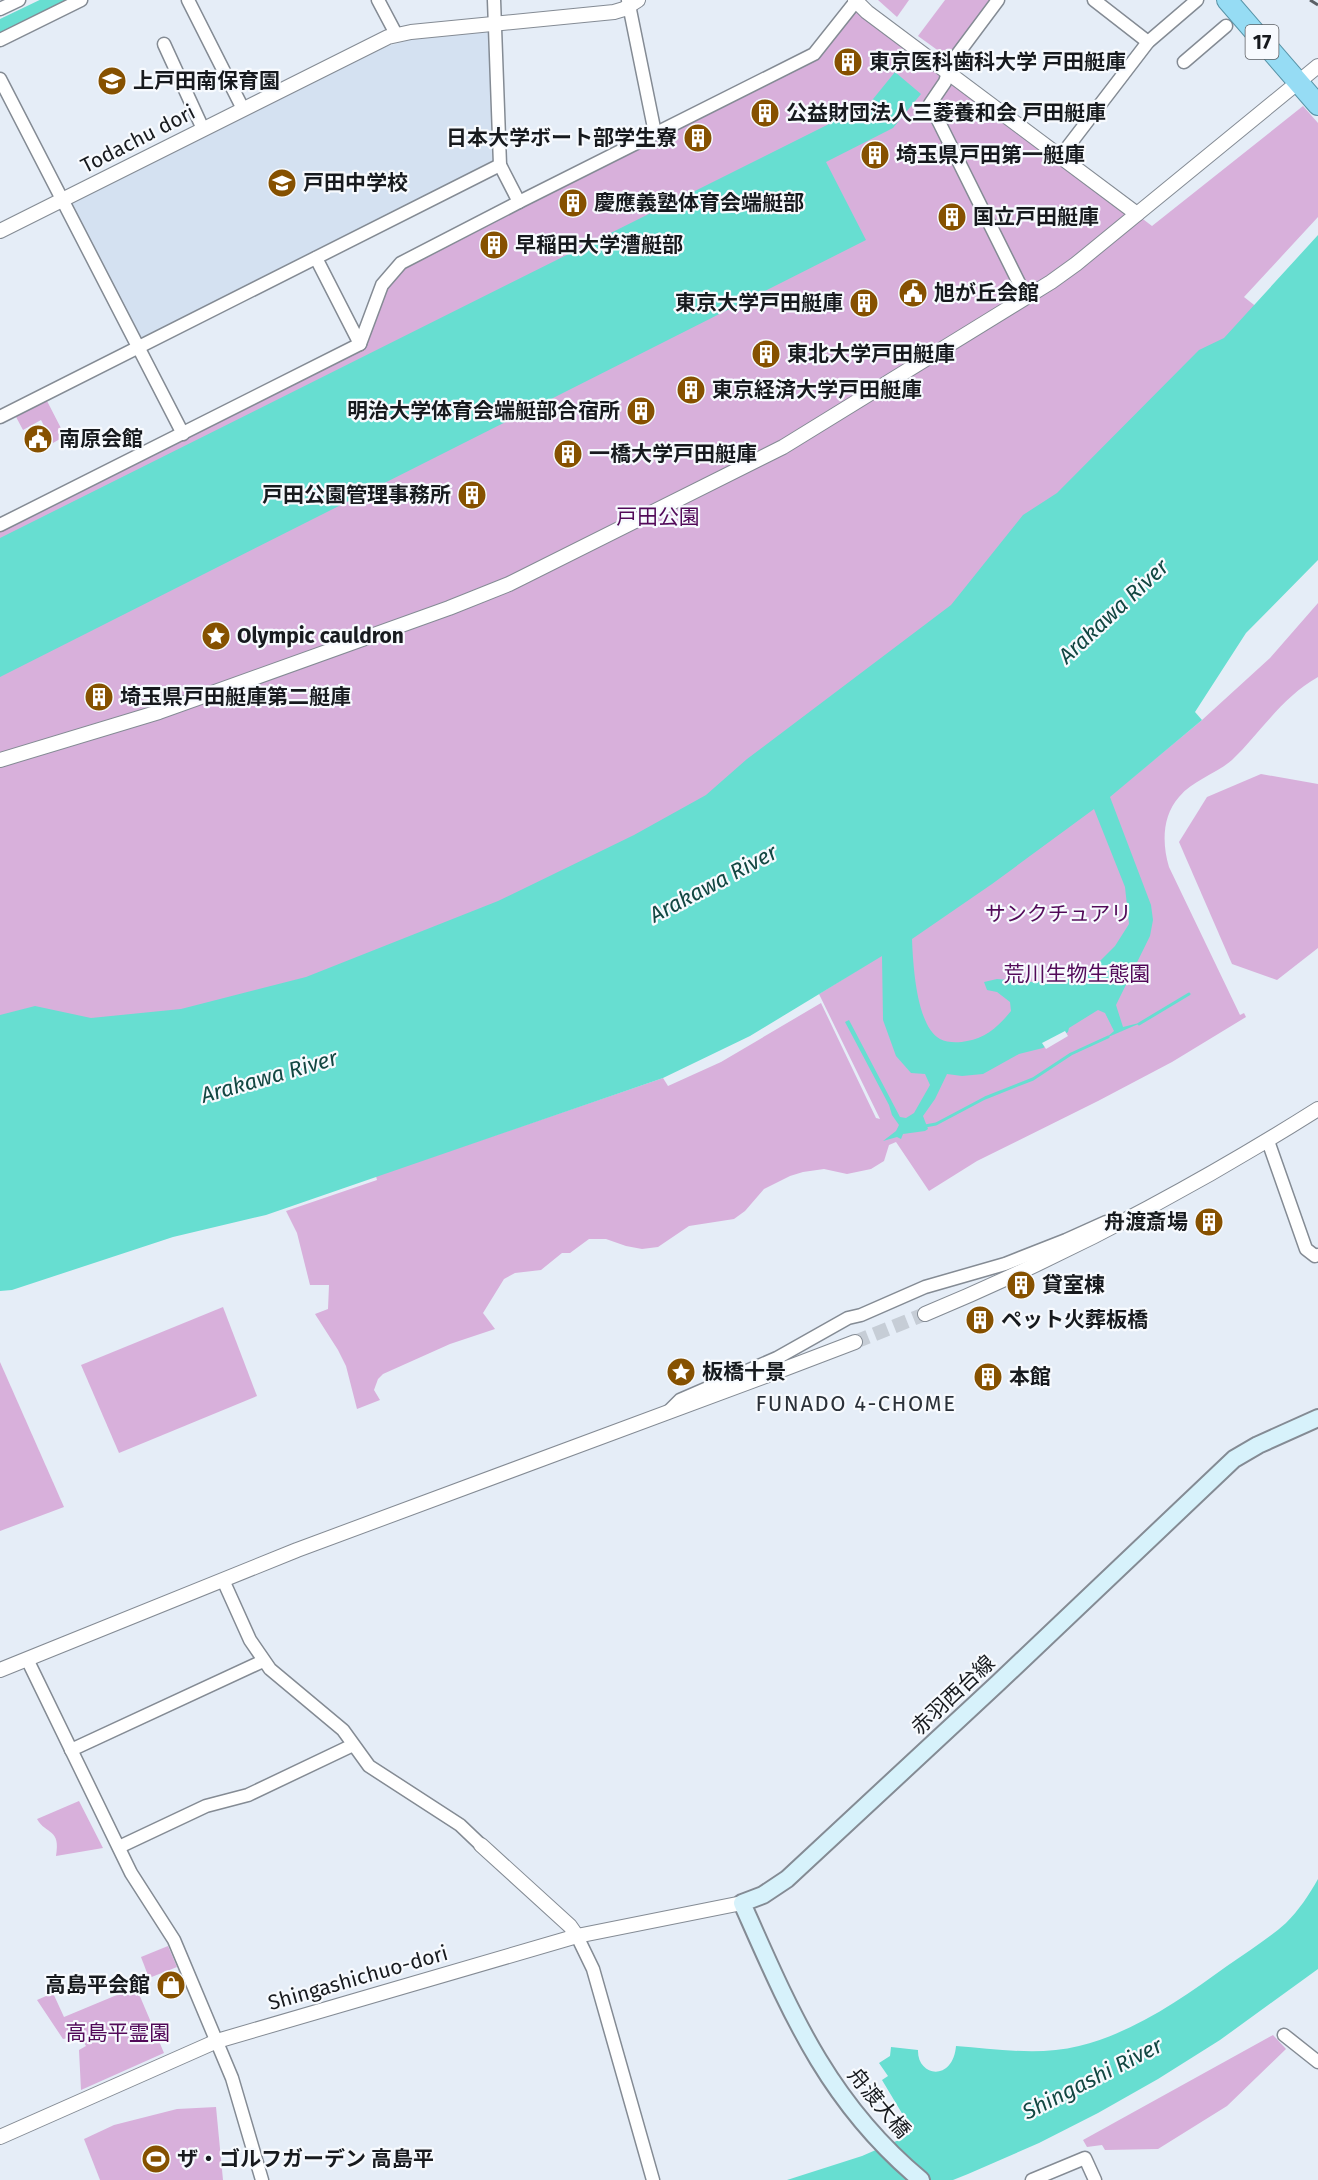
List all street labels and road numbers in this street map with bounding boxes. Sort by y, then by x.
road number: 17 [1246,25,1278,59]
street label: Todachu dori [76,99,200,179]
street label: 赤羽西台線 [906,1650,1000,1740]
street label: Shingashichuo-dori [265,1940,451,2016]
street label: 舟渡大橋 [842,2062,916,2144]

